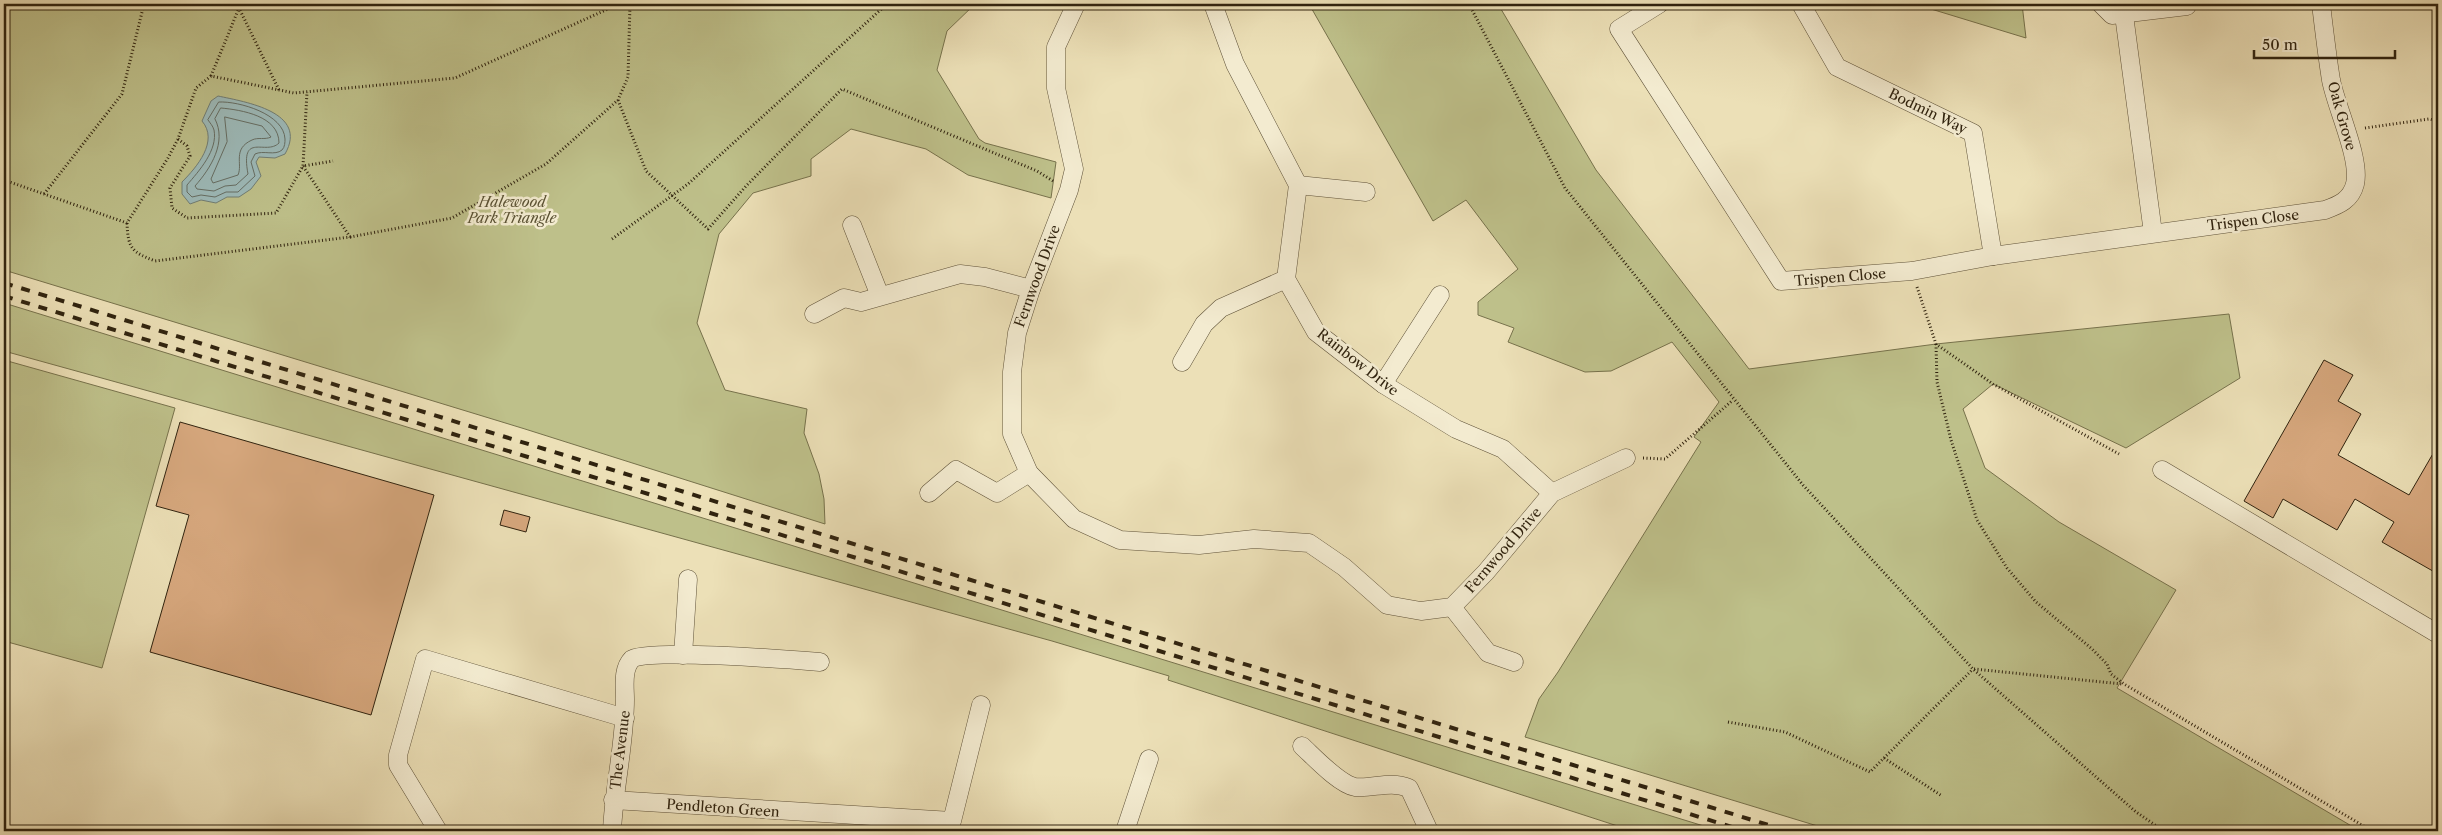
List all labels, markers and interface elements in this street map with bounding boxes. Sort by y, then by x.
scale bar [2254,28,2396,60]
text: 50 m [2262,35,2298,54]
street label: Oak Grove [2324,80,2360,153]
street label: Bodmin Way [1886,84,1970,138]
park label: Halewood Park Triangle [467,193,558,227]
street label: Trispen Close [2206,205,2300,235]
street label: Fernwood Drive [1010,222,1064,330]
street label: Trispen Close [1793,264,1887,290]
street label: Rainbow Drive [1314,325,1402,400]
street label: Fernwood Drive [1461,503,1545,597]
street label: The Avenue [606,709,634,791]
street label: Pendleton Green [666,795,780,821]

